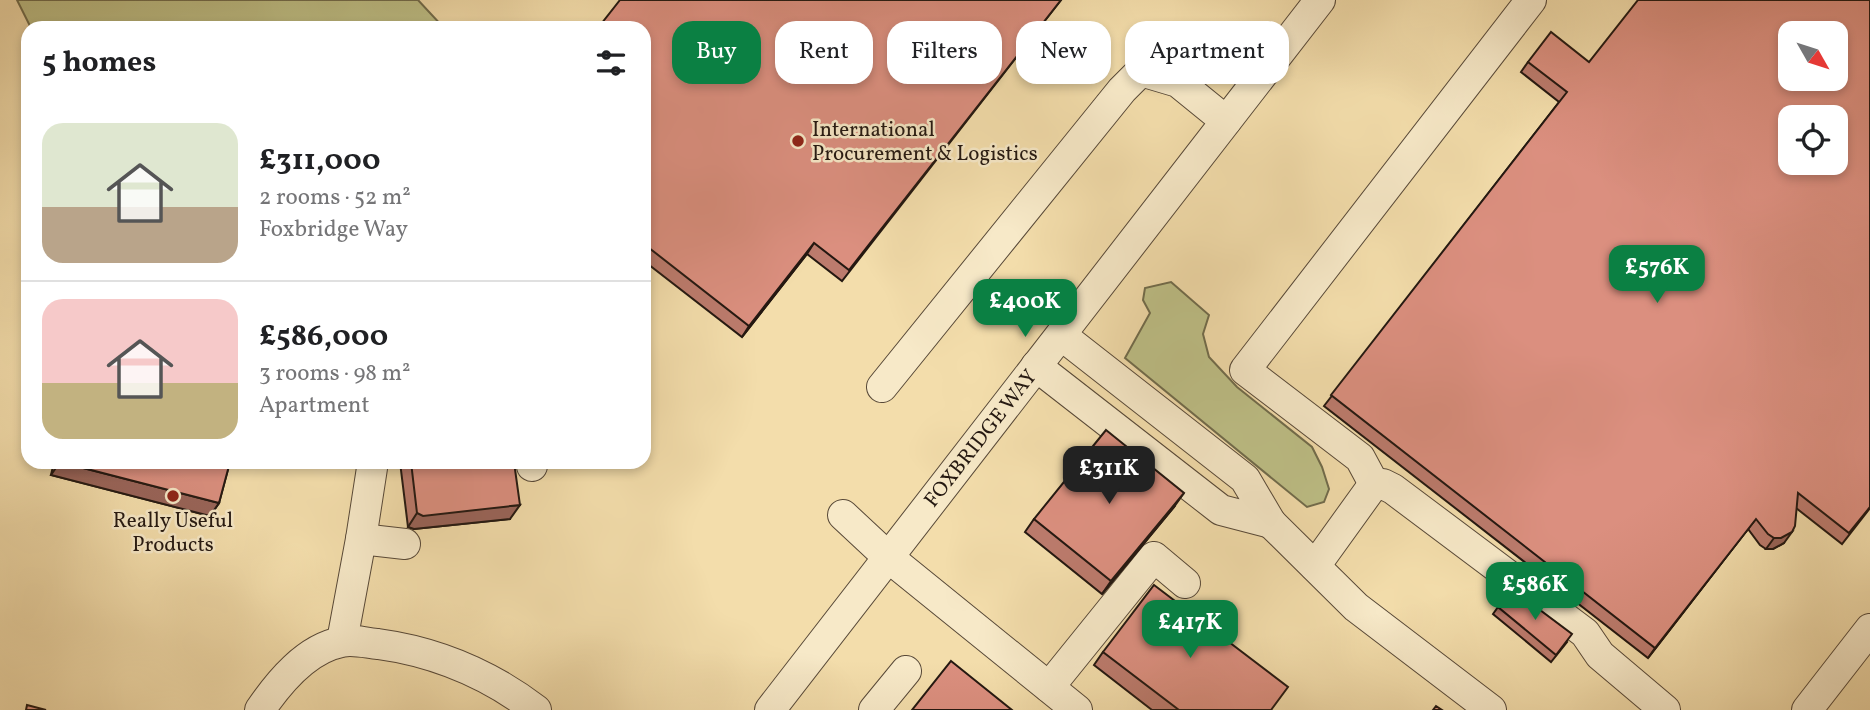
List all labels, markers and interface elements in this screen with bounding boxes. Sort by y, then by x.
chip: Buy [672,21,761,84]
chip: Rent [775,21,873,84]
chip: Filters [887,21,1002,84]
chip: New [1016,21,1111,84]
chip: Apartment [1125,21,1289,84]
north arrow [1778,21,1848,91]
map controls [1778,21,1848,175]
text: 5 homes [42,42,156,84]
icon: filters [592,44,630,82]
button: locate [1778,105,1848,175]
place label: International Procurement & Logistics [812,116,1038,169]
marker: International Procurement & Logistics [790,133,806,149]
text: £311,000 [259,140,380,182]
icon: home [98,151,182,235]
text: 2 rooms · 52 m² [259,182,411,214]
text: Foxbridge Way [259,214,408,246]
pin: £576K [1608,246,1706,305]
text: £576K [1625,252,1689,284]
pin: £400K [976,280,1074,339]
text: £400K [989,286,1061,318]
text: £586,000 [259,316,388,358]
icon: home [98,327,182,411]
text: 3 rooms · 98 m² [259,358,411,390]
street label: FOXBRIDGE WAY [918,364,1044,514]
text: Apartment [259,390,370,422]
pin: £311K [1060,447,1158,506]
text: £311K [1079,453,1139,485]
marker: Really Useful Products [165,488,181,504]
place label: Really Useful Products [113,507,233,560]
pin: £586K [1486,562,1584,622]
text: £586K [1502,569,1568,601]
pin: £417K [1141,600,1239,660]
text: £417K [1158,607,1222,639]

